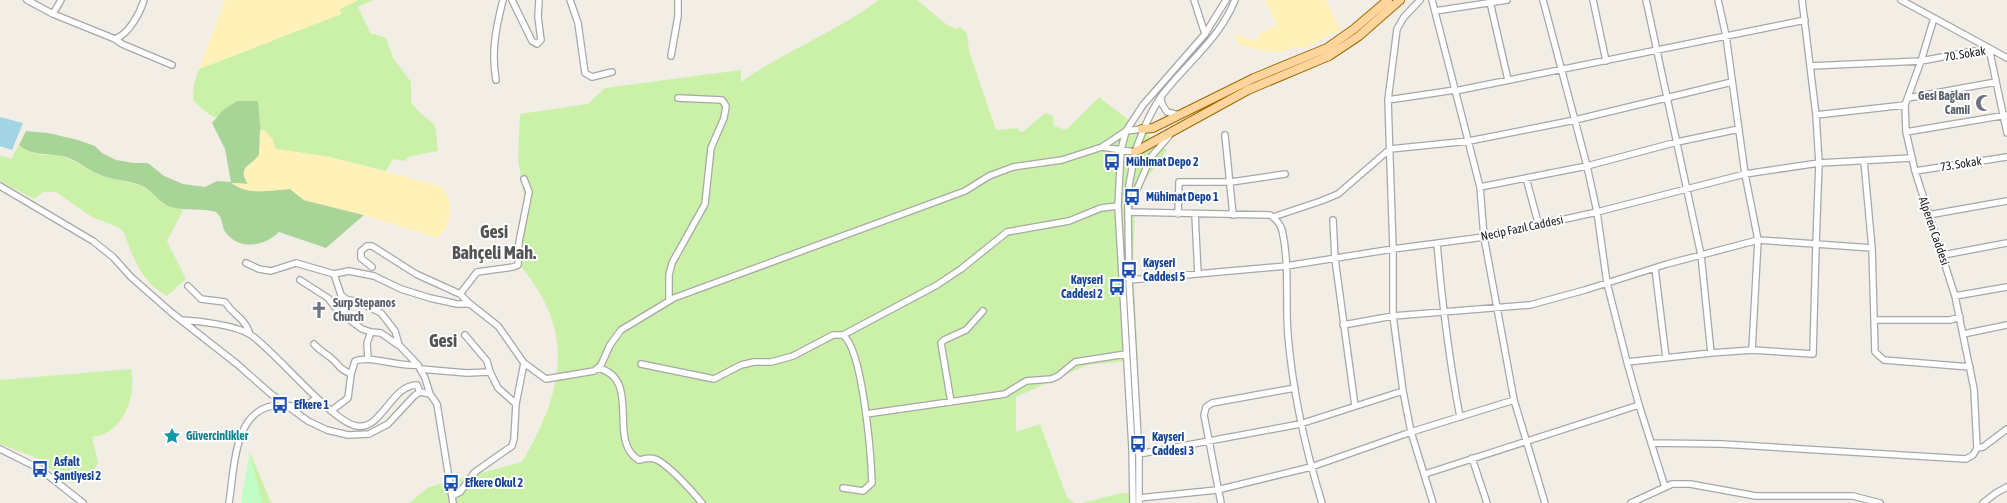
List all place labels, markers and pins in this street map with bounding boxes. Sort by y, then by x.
place label: Gesi Bağları Camii [1918,89,1970,117]
mosque icon: Gesi Bağları Camii [1974,93,1994,113]
bus stop icon: Mühimat Depo 2 [1102,152,1122,172]
place label: Mühimat Depo 2 [1126,155,1199,169]
bus stop icon: Mühimat Depo 1 [1122,187,1142,207]
place label: Mühimat Depo 1 [1146,190,1219,204]
place label: Kayseri Caddesi 5 [1143,256,1185,284]
bus stop icon: Kayseri Caddesi 5 [1119,260,1139,280]
place label: Kayseri Caddesi 2 [1061,273,1103,301]
bus stop icon: Kayseri Caddesi 2 [1107,277,1127,297]
place label: Surp Stepanos Church [333,296,396,324]
church icon: Surp Stepanos Church [309,300,329,320]
bus stop icon: Efkere 1 [270,395,290,415]
place label: Efkere 1 [294,398,330,412]
place icon: Güvercinlikler [162,426,182,446]
place label: Güvercinlikler [186,429,249,443]
place label: Kayseri Caddesi 3 [1152,430,1194,458]
bus stop icon: Kayseri Caddesi 3 [1128,434,1148,454]
place label: Asfalt Şantiyesi 2 [53,455,102,483]
bus stop icon: Asfalt Şantiyesi 2 [30,459,50,479]
bus stop icon: Efkere Okul 2 [441,473,461,493]
place label: Efkere Okul 2 [465,476,523,490]

